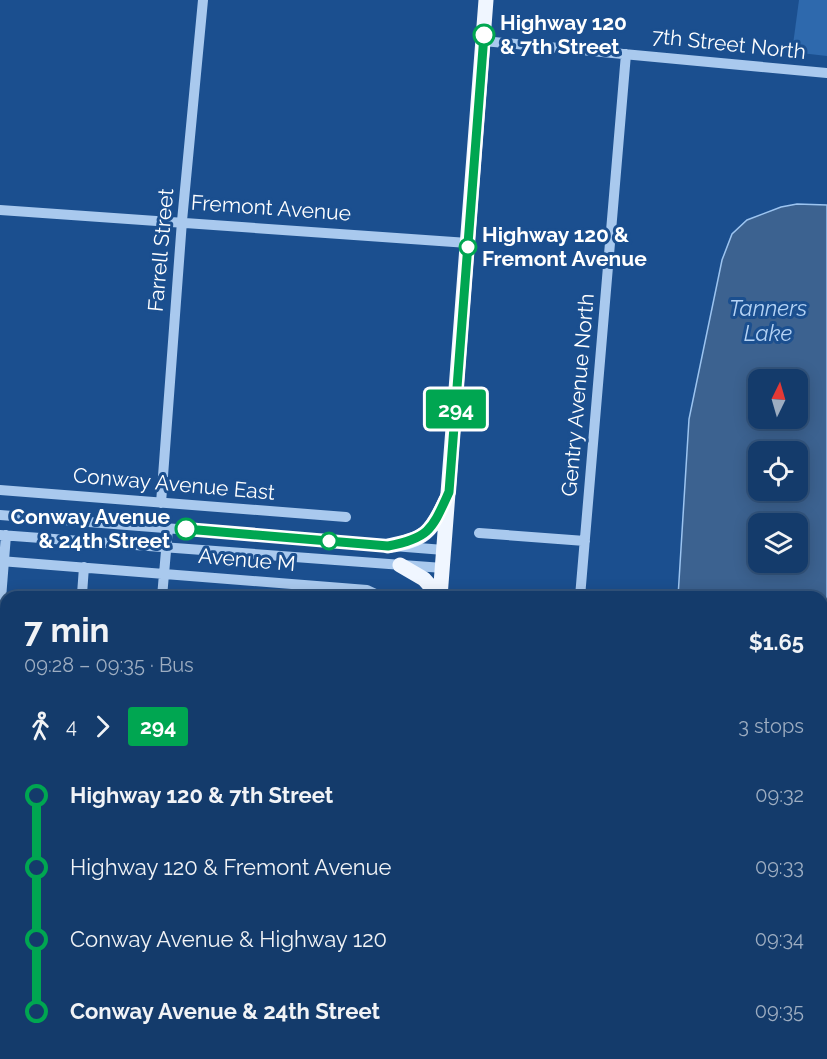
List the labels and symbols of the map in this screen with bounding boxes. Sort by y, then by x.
place label: Highway 120 & 7th Street [500,10,627,59]
street label: 7th Street North [651,23,807,64]
marker: Highway 120 & 7th Street [473,24,495,46]
street label: Farrell Street [143,187,178,313]
street label: Fremont Avenue [190,189,352,226]
place label: Highway 120 & Fremont Avenue [482,222,647,271]
marker: Highway 120 & Fremont Avenue [459,238,477,256]
street label: Gentry Avenue North [556,292,599,497]
water label: Tanners Lake [729,295,807,346]
north arrow [748,369,808,429]
line badge: 294 [422,390,490,428]
street label: Conway Avenue East [72,462,276,505]
place label: Conway Avenue & 24th Street [11,504,170,553]
marker: Conway Avenue & 24th Street [175,518,197,540]
unlabelled marker [320,532,338,550]
street label: Avenue M [197,543,297,576]

